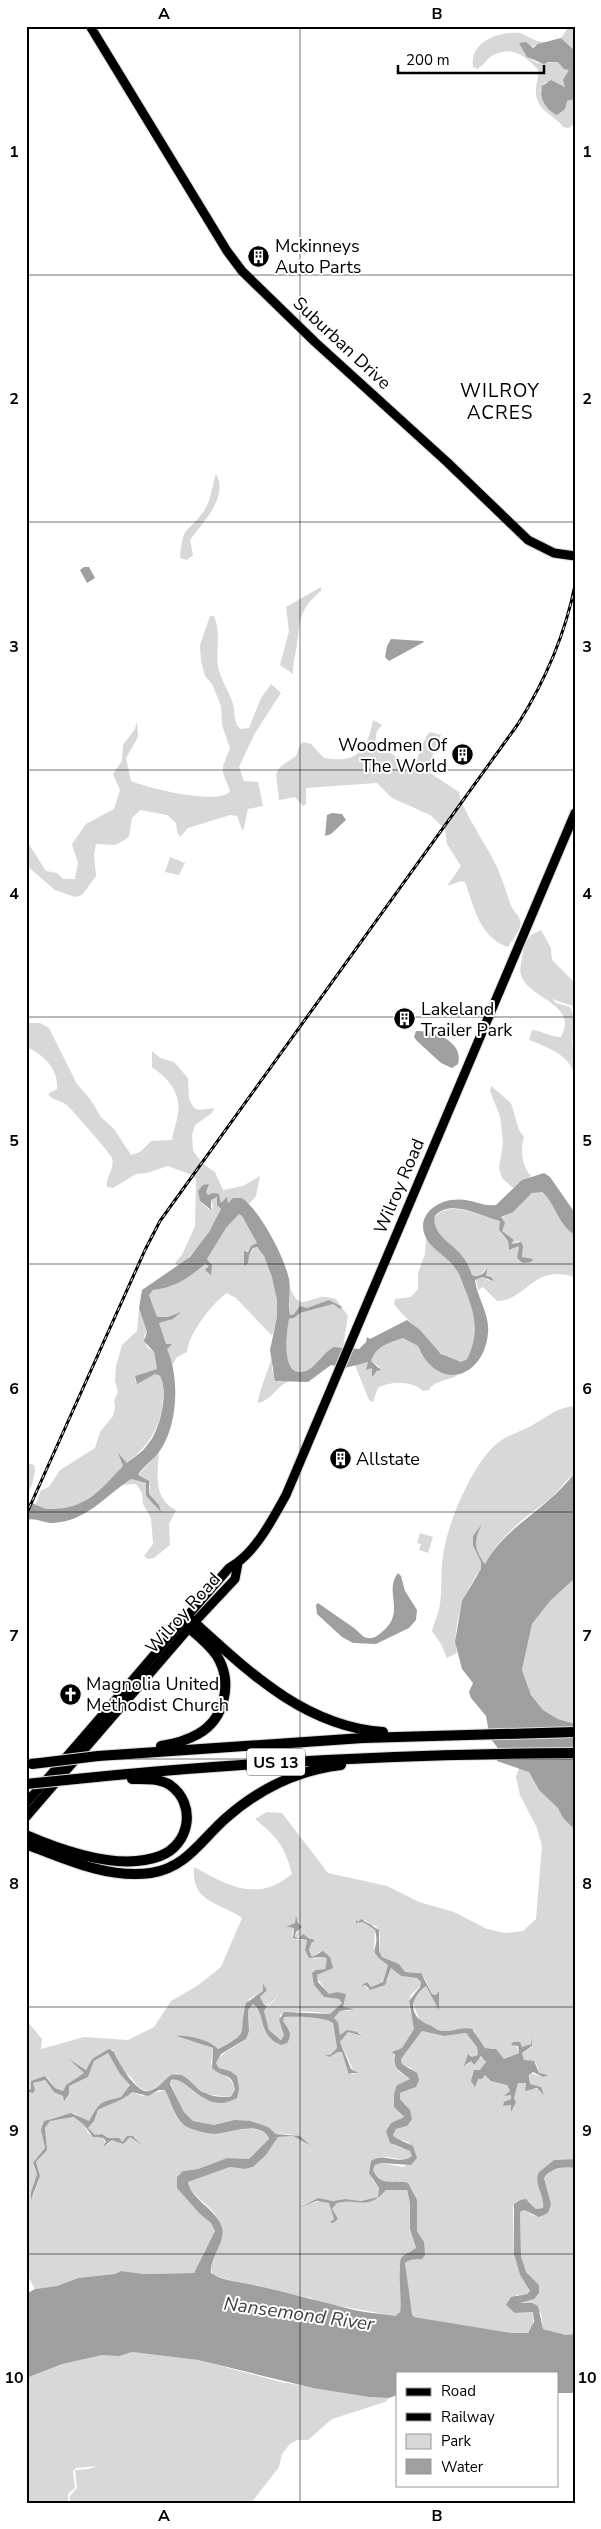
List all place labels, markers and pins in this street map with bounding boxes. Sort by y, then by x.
place label: Mckinneys Auto Parts [275,234,361,279]
building icon: Mckinneys Auto Parts [247,244,271,268]
place label: Woodmen Of The World [338,733,448,778]
building icon: Woodmen Of The World [451,743,475,767]
place label: Lakeland Trailer Park [421,997,513,1042]
building icon: Lakeland Trailer Park [393,1007,417,1031]
building icon: Allstate [328,1447,352,1471]
place label: Allstate [356,1447,420,1471]
place label: Magnolia United Methodist Church [86,1672,229,1717]
church icon: Magnolia United Methodist Church [58,1682,82,1706]

